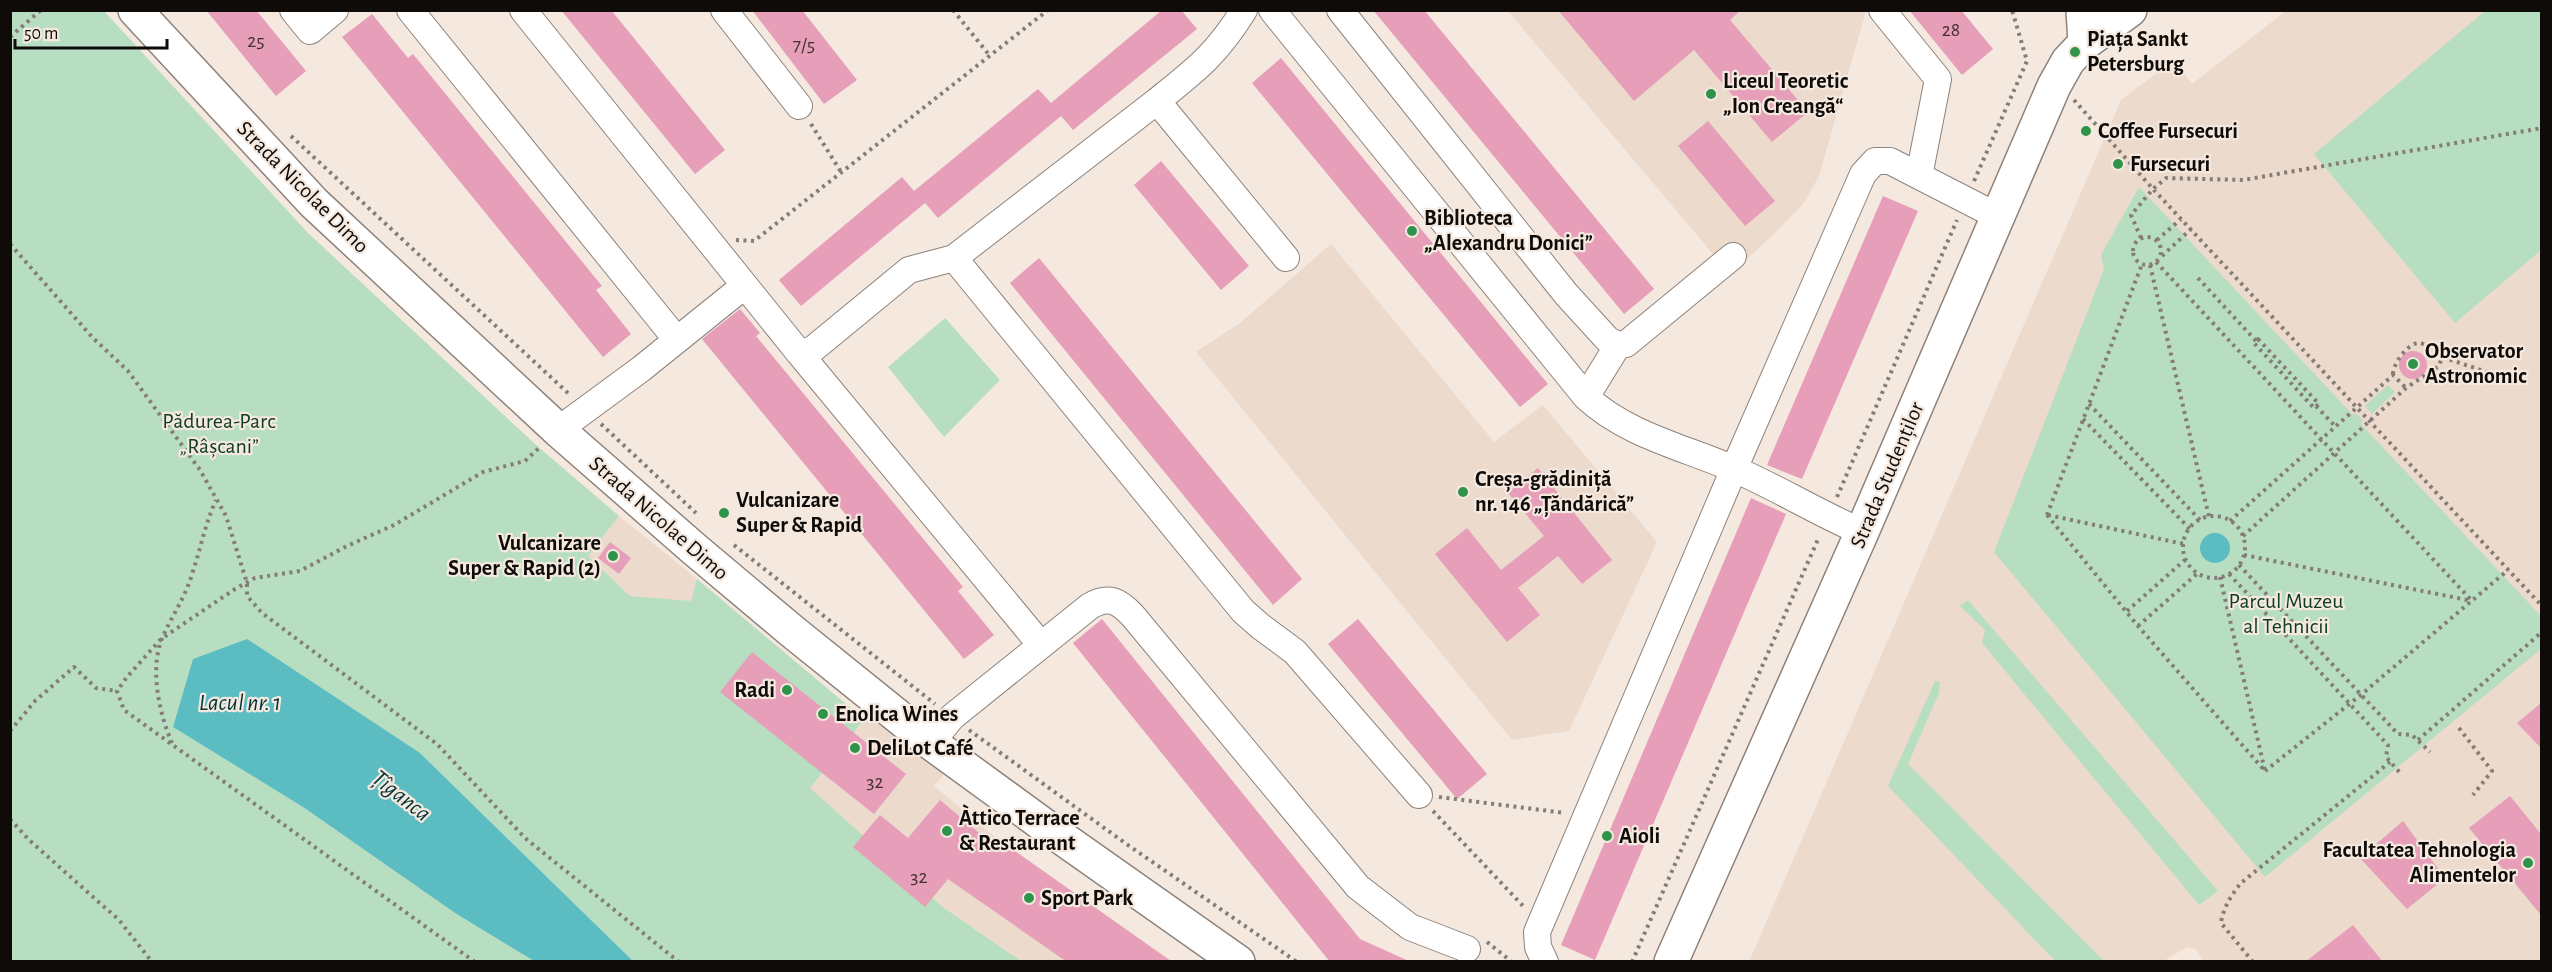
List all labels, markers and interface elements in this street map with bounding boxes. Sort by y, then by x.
scale bar [15,12,166,50]
house number: 28 [1942,20,1960,40]
text: 50 m [24,25,58,43]
place label: Piața Sankt Petersburg [2087,28,2188,75]
house number: 25 [247,31,265,51]
house number: 7/5 [793,35,815,55]
marker: Piața Sankt Petersburg [2068,45,2082,59]
place label: Liceul Teoretic „Ion Creangă“ [1723,70,1849,117]
marker: Liceul Teoretic „Ion Creangă“ [1704,87,1718,101]
street label: Strada Nicolae Dimo [233,117,373,257]
place label: Coffee Fursecuri [2098,120,2238,142]
marker: Coffee Fursecuri [2079,124,2093,138]
place label: Fursecuri [2130,153,2210,175]
marker: Fursecuri [2111,157,2125,171]
place label: Biblioteca „Alexandru Donici” [1424,207,1593,254]
marker: Biblioteca „Alexandru Donici” [1405,224,1419,238]
place label: Observator Astronomic [2425,340,2527,387]
marker: Observator Astronomic [2406,357,2420,371]
street label: Strada Studenților [1846,399,1930,552]
park label: Pădurea-Parc „Râșcani” [162,410,276,459]
street label: Strada Nicolae Dimo [585,452,733,584]
place label: Creșa-grădiniță nr. 146 „Țăndărică” [1475,468,1634,518]
marker: Creșa-grădiniță nr. 146 „Țăndărică” [1456,485,1470,499]
place label: Vulcanizare Super & Rapid [736,489,863,536]
marker: Vulcanizare Super & Rapid [717,506,731,520]
place label: Vulcanizare Super & Rapid (2) [448,532,601,579]
marker: Vulcanizare Super & Rapid (2) [606,549,620,563]
park label: Parcul Muzeu al Tehnicii [2229,590,2343,637]
place label: Radi [734,679,775,701]
marker: Radi [780,683,794,697]
water label: Lacul nr. 1 [199,691,281,715]
place label: Enolica Wines [835,703,958,725]
marker: Enolica Wines [816,707,830,721]
place label: DeliLot Café [867,737,973,759]
marker: DeliLot Café [848,741,862,755]
water label: Țîganca [366,766,435,827]
house number: 32 [866,772,884,792]
place label: Àttico Terrace & Restaurant [959,804,1080,854]
marker: Àttico Terrace & Restaurant [940,824,954,838]
place label: Aioli [1619,825,1660,847]
marker: Aioli [1600,829,1614,843]
place label: Facultatea Tehnologia Alimentelor [2323,839,2516,886]
marker: Facultatea Tehnologia Alimentelor [2521,856,2535,870]
house number: 32 [910,867,928,887]
place label: Sport Park [1041,887,1133,909]
marker: Sport Park [1022,891,1036,905]

